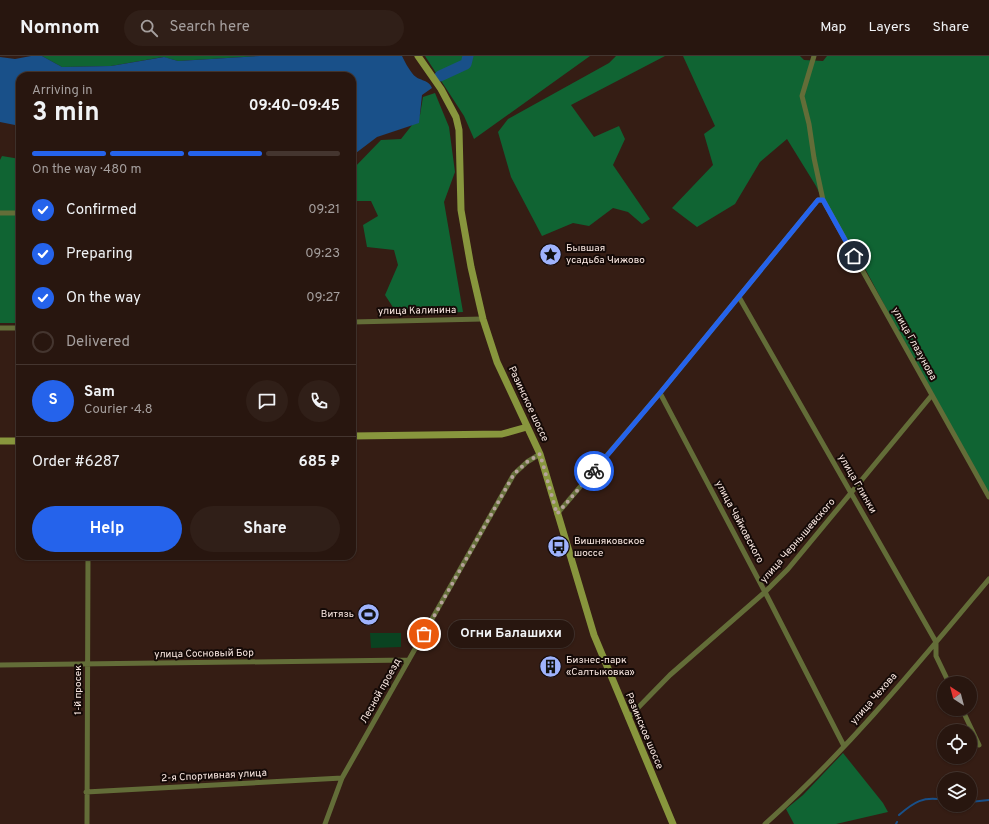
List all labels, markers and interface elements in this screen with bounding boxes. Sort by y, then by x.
search box [124,10,404,46]
text: Nomnom [20,16,100,40]
icon: search [138,17,160,39]
text: Search here [170,18,250,37]
text: Map [820,19,846,36]
text: Layers [868,19,910,36]
text: Share [932,19,969,36]
text: Arriving in [32,83,93,99]
text: 3 min [32,97,100,130]
text: 09:40–09:45 [249,97,340,116]
text: On the way · 480 m [32,162,141,178]
icon: check [32,199,54,221]
text: Confirmed [66,201,137,220]
text: 09:21 [308,202,340,218]
pin [837,239,871,273]
place icon: Бывшая усадьба Чижово [538,241,564,267]
place label: Бывшая усадьба Чижово [566,242,645,267]
icon: check [32,243,54,265]
text: Preparing [66,245,133,264]
icon: home [843,245,865,267]
text: 09:23 [305,246,340,262]
icon: check [32,287,54,309]
text: On the way [66,289,141,308]
text: 09:27 [306,290,340,306]
street label: улица Калинина [378,304,456,318]
street label: улица Глазунова [889,305,939,383]
text: Delivered [66,333,130,352]
street label: Разинское шоссе [505,364,551,444]
button: chat [246,380,288,422]
button: phone [298,380,340,422]
text: Sam [84,383,115,402]
text: S [48,391,58,410]
text: Courier · 4.8 [84,402,153,418]
courier [574,451,614,491]
street label: улица Глинки [835,452,879,516]
text: Order #6287 [32,453,120,472]
text: 685 ₽ [299,453,340,472]
icon: bike [583,460,605,482]
street label: улица Чайковского [712,478,767,566]
street label: улица Чернышевского [758,496,839,586]
button: Help [32,506,182,552]
button: Share [190,506,340,552]
bus stop icon: Вишняковское шоссе [545,534,571,560]
place label: Вишняковское шоссе [574,535,645,560]
sports icon: Витязь [356,601,382,627]
place label: Витязь [321,608,354,621]
pin [407,617,441,651]
callout: Огни Балашихи [448,620,574,648]
icon: bag [413,623,435,645]
text: Огни Балашихи [460,626,562,642]
street label: улица Сосновый Бор [154,647,254,661]
building icon: Бизнес-парк «Салтыковка» [538,653,564,679]
place label: Бизнес-парк «Салтыковка» [566,654,635,679]
street label: Лесной проезд [358,656,405,726]
street label: 1-й просек [72,665,85,715]
street label: улица Чехова [848,670,900,728]
north arrow [937,676,977,716]
map controls [937,676,977,812]
street label: Разинское шоссе [622,691,666,771]
button: locate [937,724,977,764]
street label: 2-я Спортивная улица [161,767,267,785]
button: layers [937,772,977,812]

